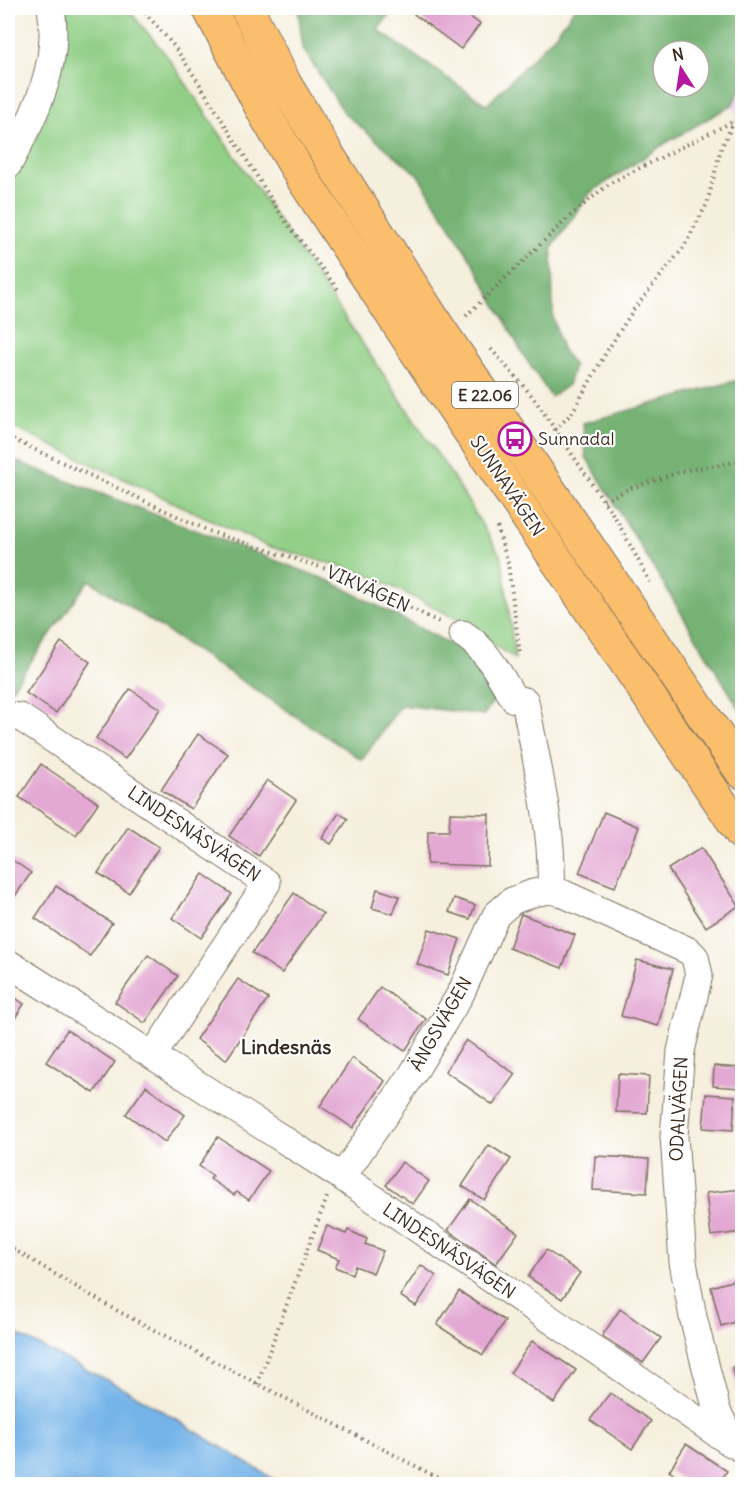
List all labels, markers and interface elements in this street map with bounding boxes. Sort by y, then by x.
north arrow [651,39,711,99]
text: N [670,43,685,65]
road number: E 22.06 [452,382,518,408]
bus stop icon: Sunnadal [497,421,533,457]
place label: Sunnadal [538,427,614,450]
street label: SUNNAVÄGEN [465,431,550,540]
street label: VIKVÄGEN [323,560,413,617]
street label: LINDESNÄSVÄGEN [123,781,265,887]
street label: ÄNGSVÄGEN [404,972,477,1075]
district label: Lindesnäs [241,1034,331,1059]
street label: ODALVÄGEN [664,1056,693,1162]
street label: LINDESNÄSVÄGEN [378,1198,520,1304]

